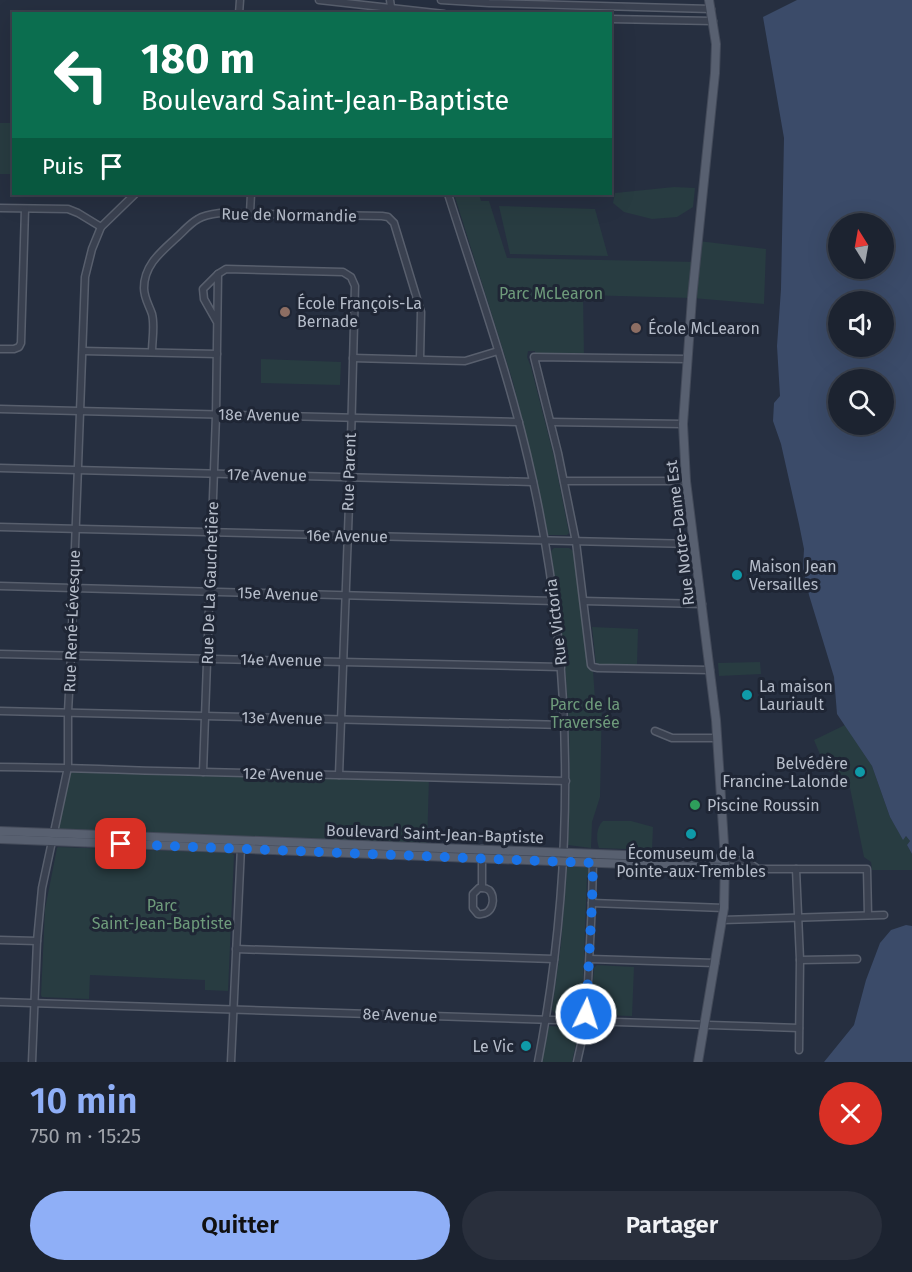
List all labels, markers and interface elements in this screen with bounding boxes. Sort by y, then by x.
text: 180 m [141,34,255,84]
icon: left [42,36,120,114]
text: Boulevard Saint-Jean-Baptiste [141,85,509,117]
icon: arrive [95,150,128,183]
text: Puis [42,153,83,180]
street label: Rue de Normandie [221,204,357,226]
north arrow [828,213,894,279]
map controls [828,213,894,435]
park label: Parc McLearon [499,284,603,303]
button: sound [828,291,894,357]
place label: École François-La Bernade [297,293,422,331]
marker: École François-La Bernade [278,305,292,319]
place label: École McLearon [648,318,760,338]
marker: École McLearon [629,321,643,335]
button: search [828,369,894,435]
street label: 18e Avenue [218,405,300,425]
street label: Rue Parent [338,432,360,512]
street label: Rue Notre-Dame Est [662,459,698,607]
street label: 17e Avenue [227,465,307,485]
street label: Rue De La Gauchetière [198,501,222,665]
street label: 16e Avenue [306,526,388,546]
street label: Rue René-Lévesque [60,549,84,693]
place label: Maison Jean Versailles [749,557,837,594]
marker: Maison Jean Versailles [730,568,744,582]
street label: Rue Victoria [541,578,571,666]
street label: 15e Avenue [237,583,319,605]
street label: 14e Avenue [240,650,322,670]
place label: La maison Lauriault [759,677,833,714]
marker: La maison Lauriault [740,688,754,702]
park label: Parc de la Traversée [550,695,620,732]
street label: 13e Avenue [241,708,323,728]
place label: Belvédère Francine-Lalonde [722,754,848,791]
street label: 12e Avenue [243,764,323,784]
marker: Belvédère Francine-Lalonde [853,765,867,779]
place label: Piscine Roussin [707,796,820,815]
marker: Piscine Roussin [688,798,702,812]
pin [95,818,146,869]
street label: Boulevard Saint-Jean-Baptiste [326,821,544,847]
icon: arrive [104,827,137,860]
marker: Écomuseum de la Pointe-aux-Trembles [684,827,698,841]
place label: Écomuseum de la Pointe-aux-Trembles [616,843,766,881]
park label: Parc Saint-Jean-Baptiste [92,896,232,933]
position arrow [554,982,618,1046]
street label: 8e Avenue [362,1004,438,1026]
place label: Le Vic [472,1037,514,1056]
marker: Le Vic [519,1039,533,1053]
text: 10 min [30,1079,138,1123]
button: close [819,1082,882,1145]
text: 750 m · 15:25 [30,1124,141,1148]
button: Quitter [30,1191,450,1260]
button: Partager [462,1191,882,1260]

